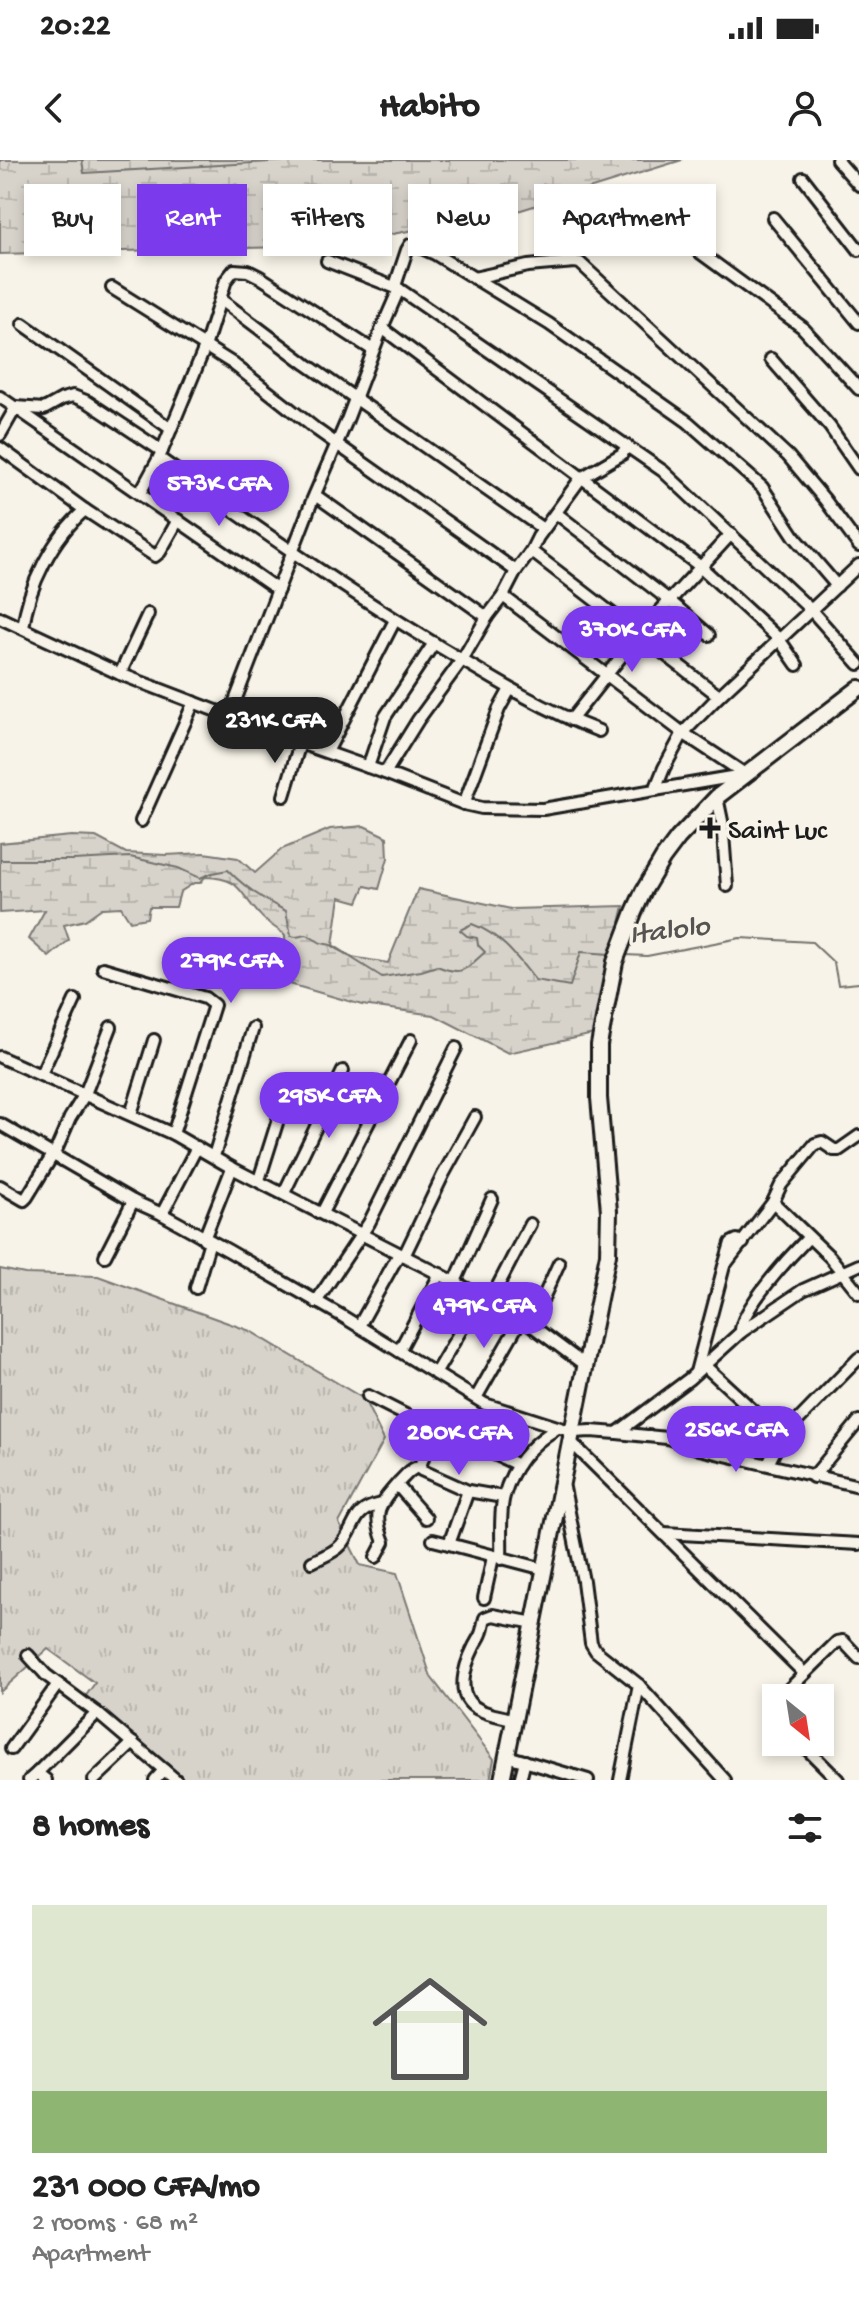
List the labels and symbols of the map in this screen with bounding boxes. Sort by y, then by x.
pin: 573K CFA [136,460,302,528]
pin: 370K CFA [549,606,715,674]
pin: 231K CFA [192,697,358,765]
place label: Saint Luc [728,816,828,849]
marker: Saint Luc [699,817,721,839]
water label: Italolo [627,910,713,955]
pin: 279K CFA [148,937,314,1005]
pin: 295K CFA [246,1072,412,1140]
pin: 479K CFA [401,1282,567,1350]
pin: 256K CFA [653,1406,819,1474]
pin: 280K CFA [376,1409,542,1477]
north arrow [762,1684,834,1756]

